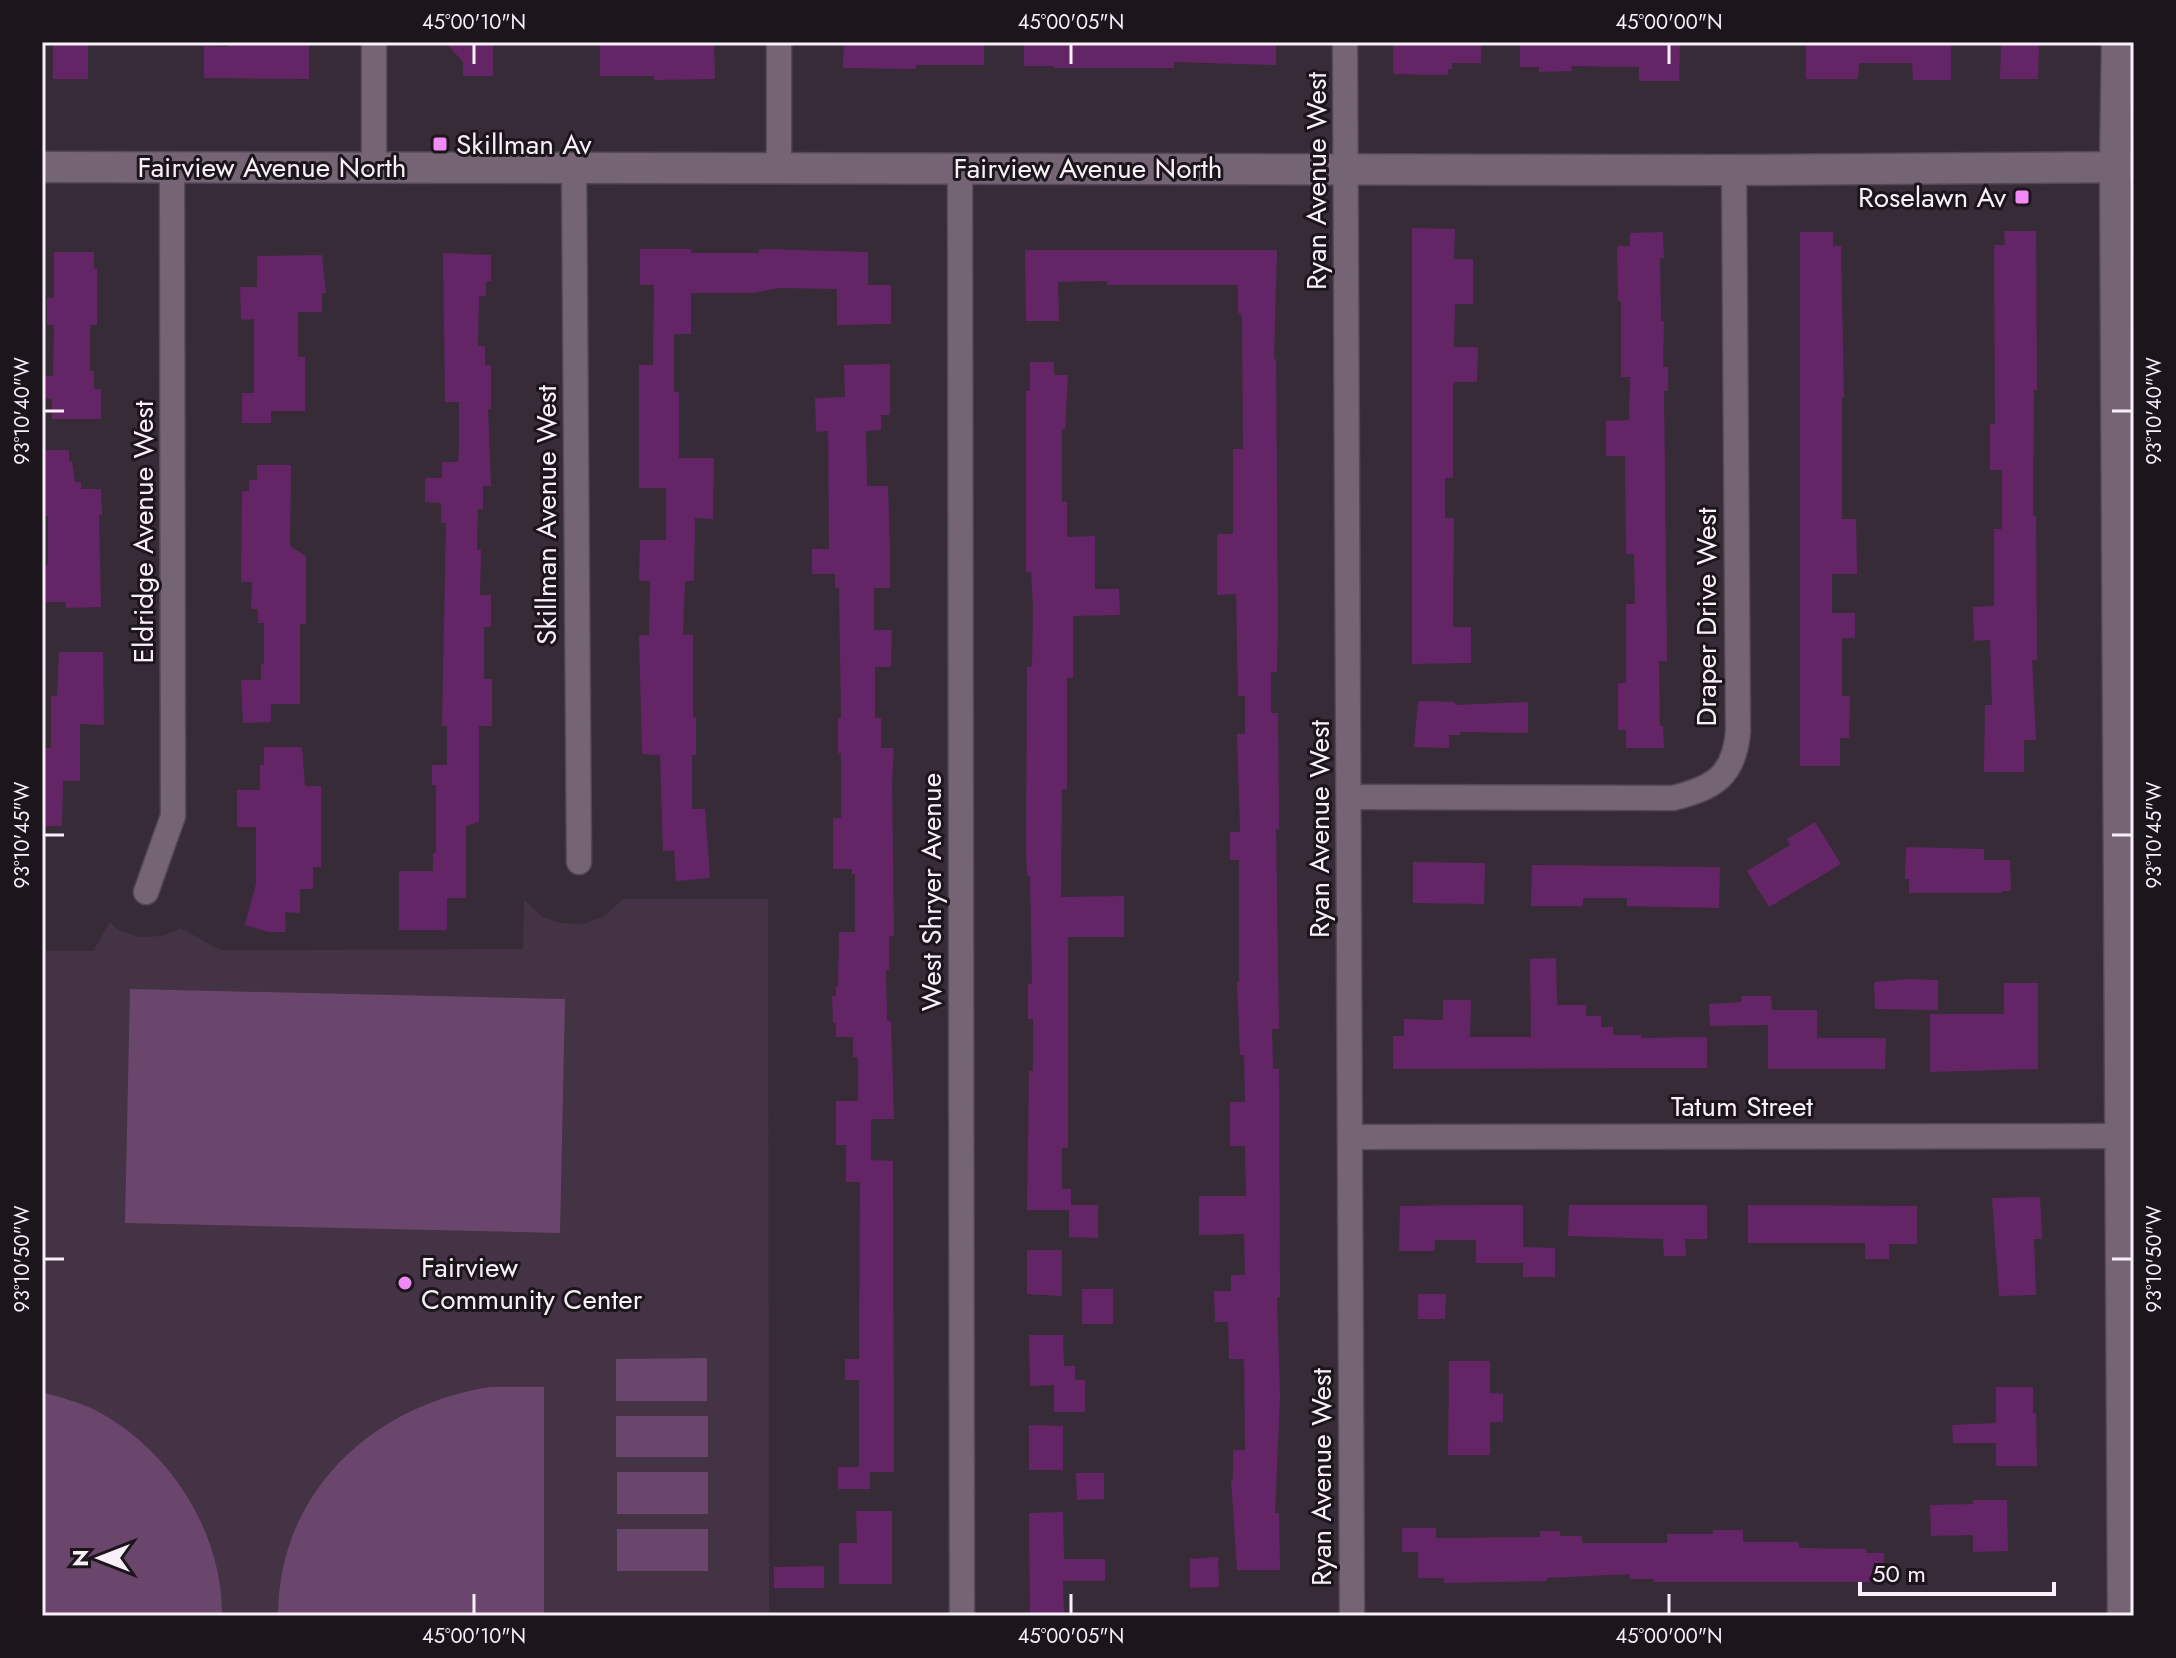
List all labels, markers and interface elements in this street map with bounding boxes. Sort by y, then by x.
text: 45°00'10"N [422,8,526,37]
text: 45°00'05"N [1018,8,1124,37]
text: 45°00'00"N [1616,8,1723,37]
street label: Ryan Avenue West [1296,72,1337,290]
place label: Skillman Av [456,124,592,165]
marker: Skillman Av [431,135,449,153]
street label: Fairview Avenue North [137,147,407,188]
street label: Fairview Avenue North [953,148,1223,189]
place label: Roselawn Av [1858,177,2007,218]
marker: Roselawn Av [2013,188,2031,206]
text: 93°10'40"W [8,357,37,465]
text: 93°10'40"W [2140,357,2169,465]
street label: Skillman Avenue West [526,385,567,645]
street label: Eldridge Avenue West [123,400,164,663]
street label: Draper Drive West [1686,507,1727,727]
street label: Ryan Avenue West [1299,720,1340,938]
street label: West Shryer Avenue [911,773,952,1011]
text: 93°10'45"W [8,781,37,888]
text: 93°10'45"W [2140,781,2169,888]
street label: Tatum Street [1671,1086,1813,1127]
text: 93°10'50"W [8,1205,37,1313]
text: 93°10'50"W [2140,1205,2169,1313]
place label: Fairview Community Center [421,1247,643,1320]
marker: Fairview Community Center [396,1274,414,1292]
street label: Ryan Avenue West [1301,1368,1342,1586]
north arrow [60,1518,140,1598]
scale bar [1860,1546,2054,1596]
text: N [64,1549,96,1567]
text: 50 m [1872,1556,1926,1591]
text: 45°00'10"N [422,1622,526,1651]
text: 45°00'05"N [1018,1622,1124,1651]
text: 45°00'00"N [1616,1622,1723,1651]

